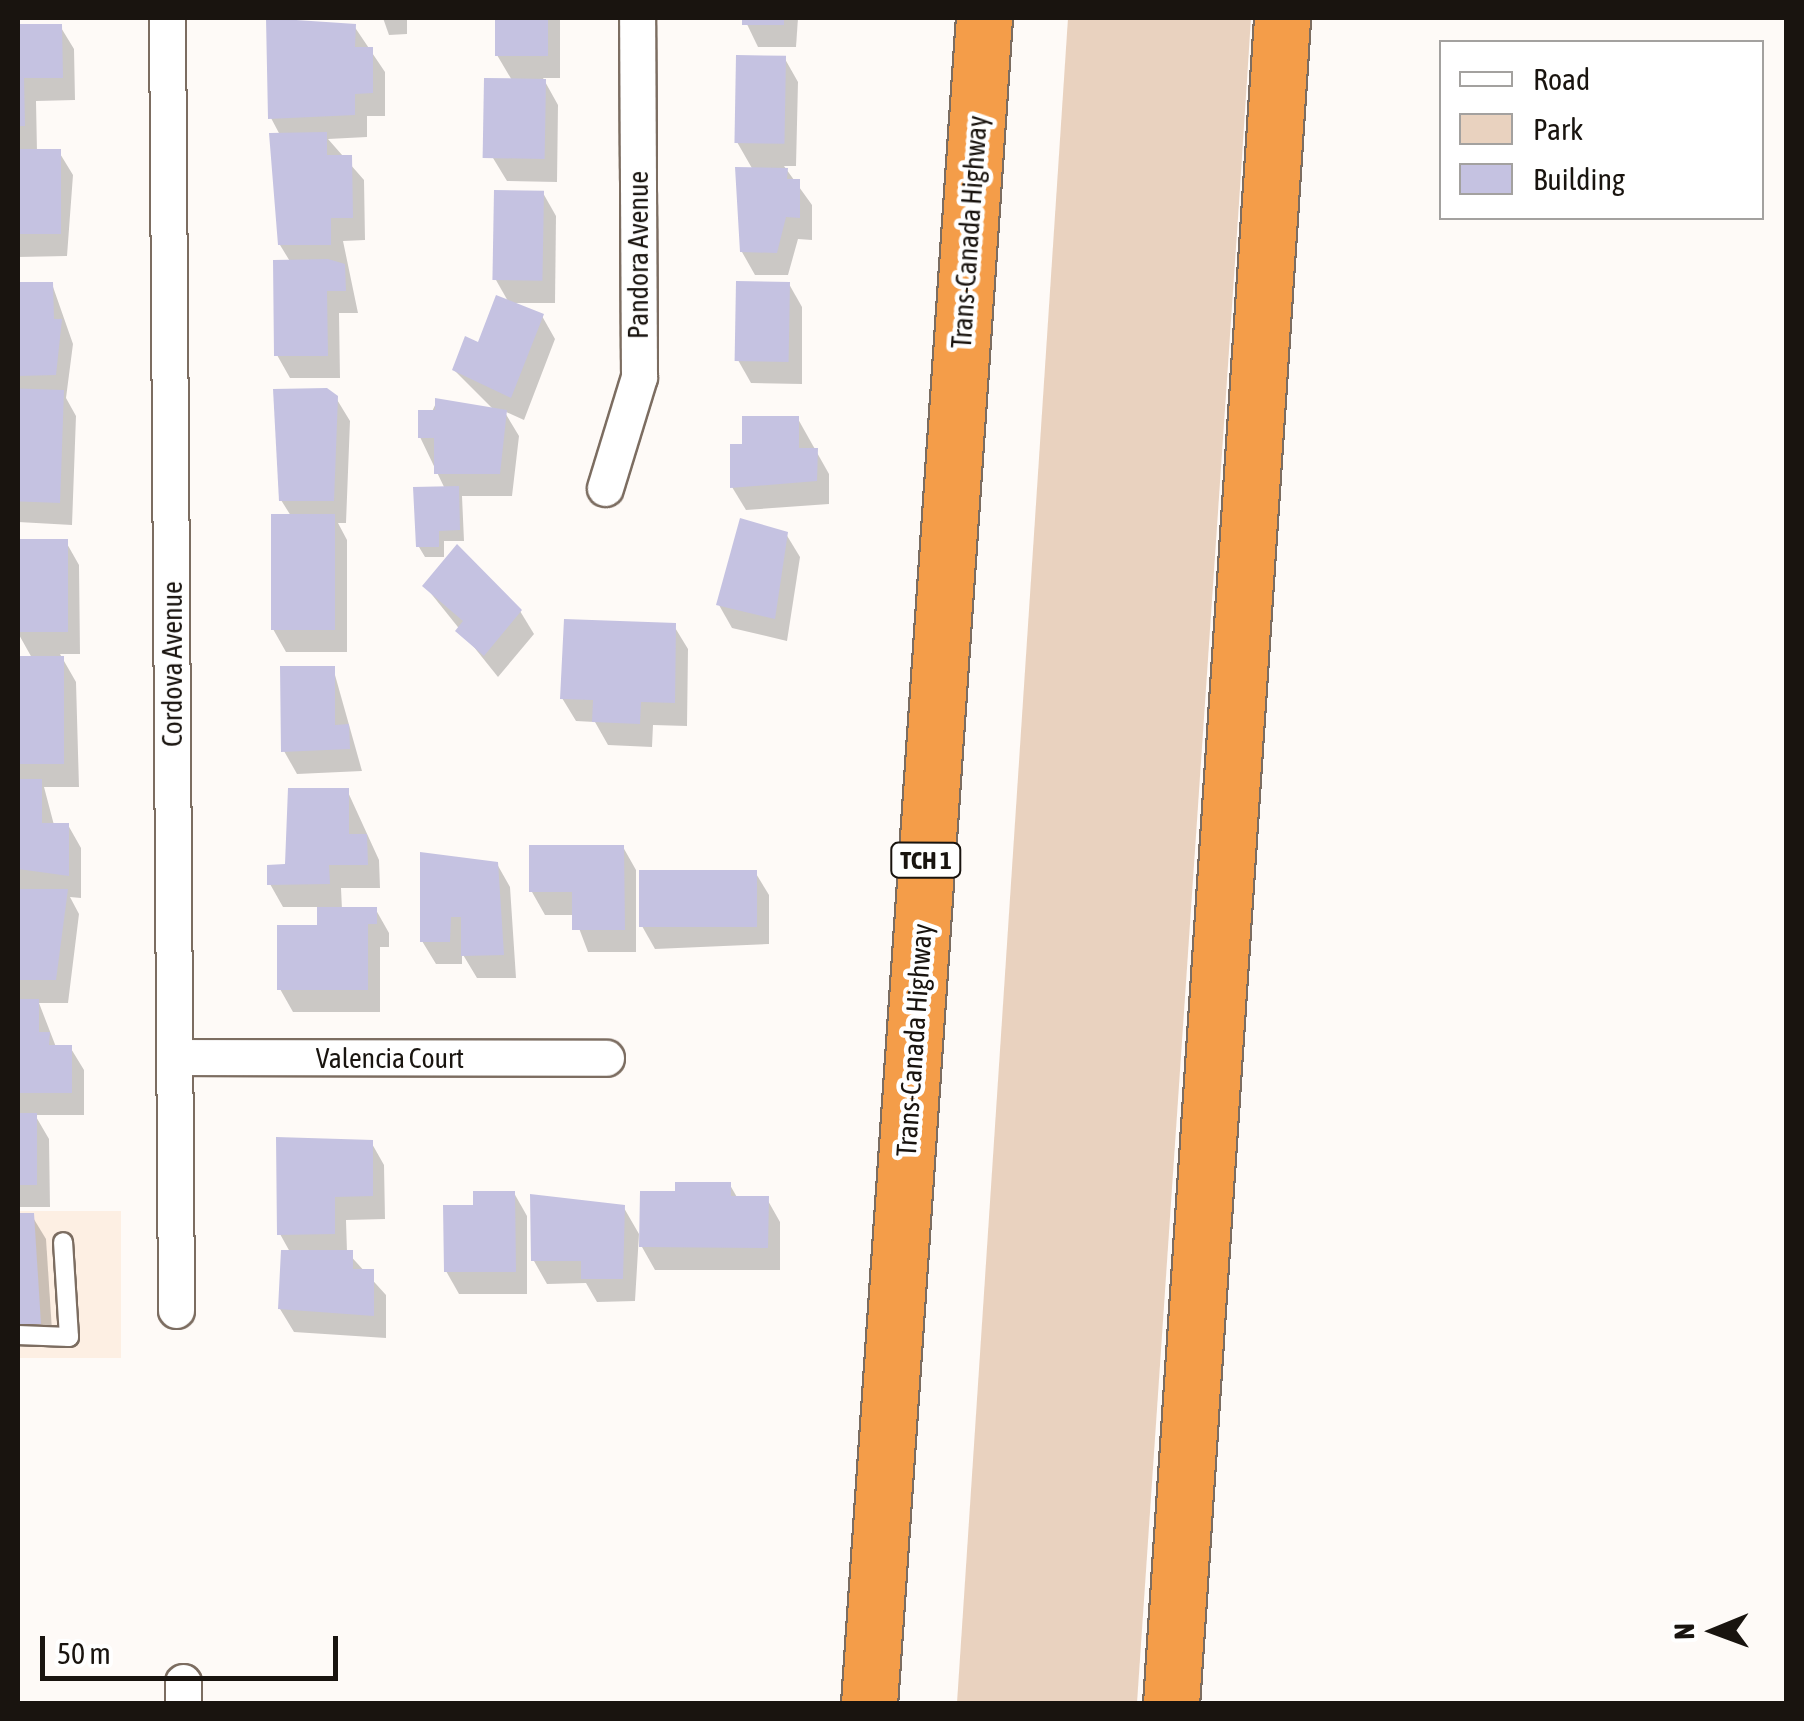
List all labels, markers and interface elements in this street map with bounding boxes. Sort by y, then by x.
legend [1439,40,1764,220]
text: Road [1533,62,1590,96]
text: Park [1533,112,1583,146]
street label: Trans-Canada Highway [944,114,994,350]
text: Building [1533,162,1625,196]
street label: Pandora Avenue [621,171,655,339]
street label: Cordova Avenue [155,581,189,747]
road number: TCH 1 [888,840,964,880]
street label: Trans-Canada Highway [889,922,939,1158]
street label: Valencia Court [316,1041,464,1075]
north arrow [1664,1581,1764,1681]
scale bar [45,1616,342,1678]
text: N [1668,1623,1700,1640]
text: 50 m [57,1636,111,1670]

